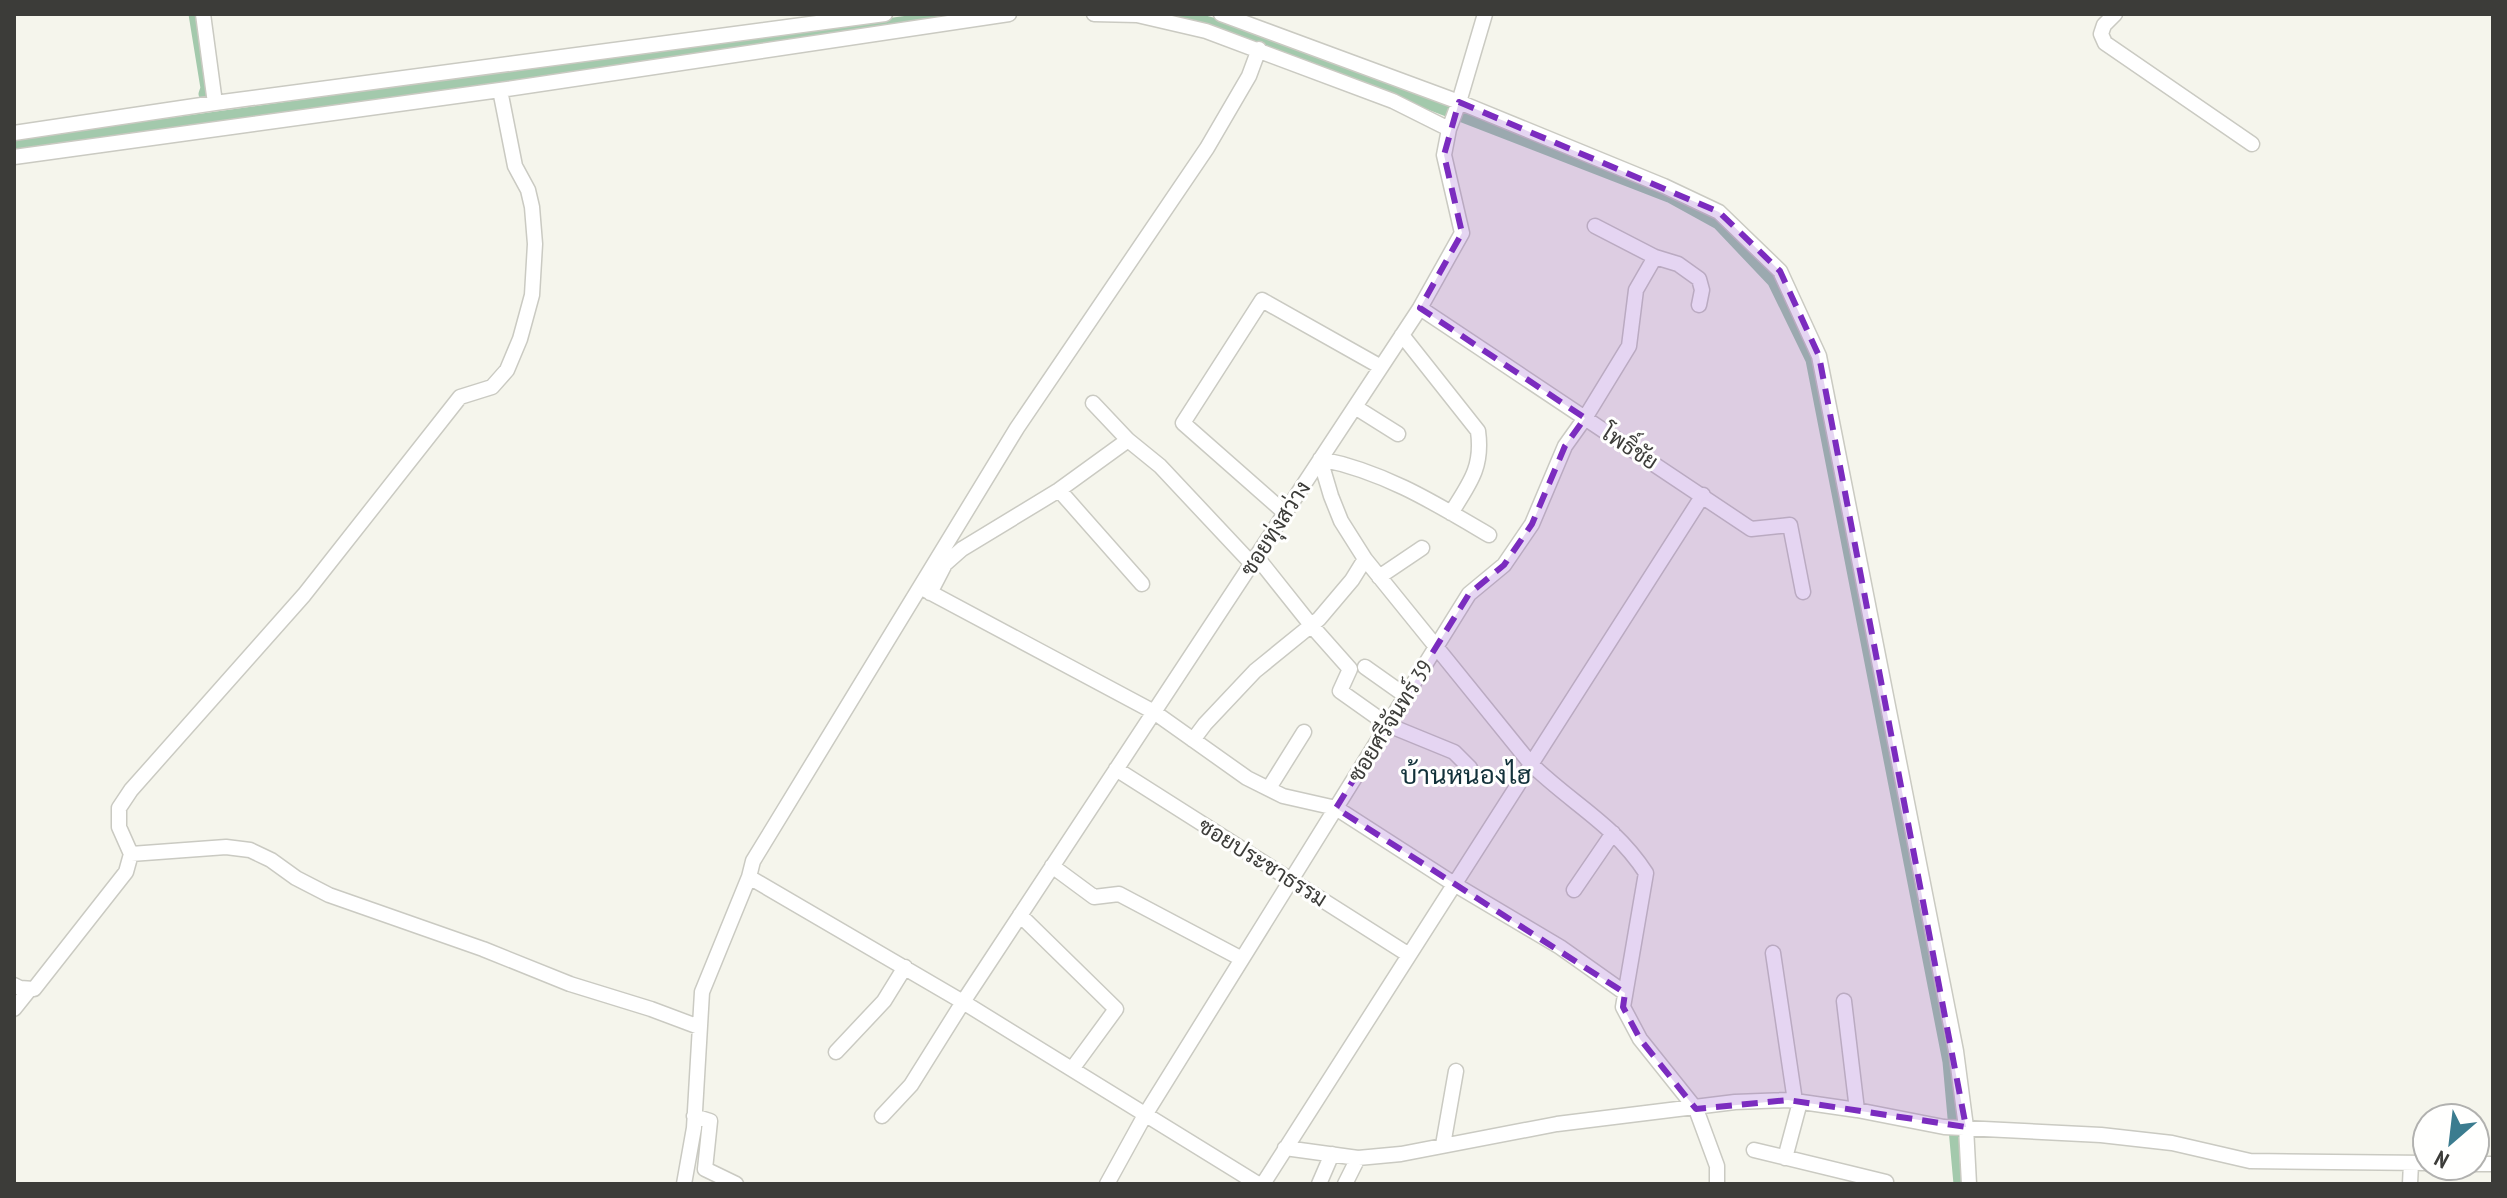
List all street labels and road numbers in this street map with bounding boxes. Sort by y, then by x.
street label: โพธิ์ชัย [1596,414,1666,476]
street label: ซอยทุ่งสว่าง [1234,475,1318,582]
street label: ซอยศรีจันทร์ 39 [1341,655,1439,787]
street label: ซอยประชาธรรม [1193,811,1333,913]

